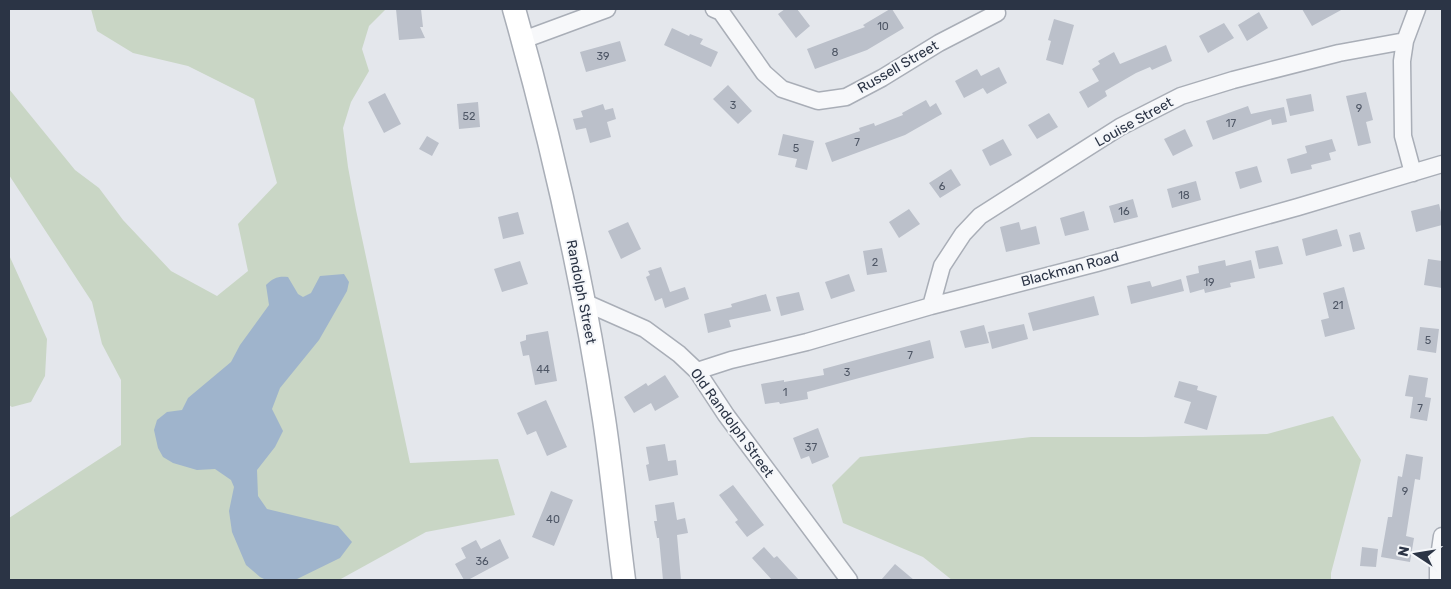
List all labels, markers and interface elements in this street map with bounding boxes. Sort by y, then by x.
house number: 10 [877,20,889,33]
street label: Russell Street [855,37,942,97]
house number: 8 [832,46,839,59]
house number: 39 [596,50,610,63]
street label: Louise Street [1092,93,1176,150]
house number: 3 [730,99,737,112]
house number: 9 [1356,102,1362,115]
house number: 52 [463,110,476,123]
house number: 17 [1226,117,1237,130]
house number: 7 [854,136,860,149]
house number: 5 [793,142,800,155]
house number: 6 [939,180,946,193]
house number: 18 [1178,189,1190,202]
house number: 16 [1118,205,1130,218]
street label: Randolph Street [563,238,600,346]
street label: Blackman Road [1019,248,1121,290]
house number: 2 [872,256,878,269]
house number: 19 [1203,276,1215,289]
house number: 21 [1332,299,1344,312]
house number: 5 [1425,334,1432,347]
house number: 7 [907,349,913,362]
house number: 44 [536,363,550,376]
street label: Old Randolph Street [687,365,778,481]
house number: 3 [844,366,851,379]
house number: 1 [783,386,787,399]
house number: 7 [1417,402,1423,415]
house number: 37 [805,441,817,454]
house number: 9 [1402,485,1408,498]
house number: 40 [546,513,560,526]
north arrow [1391,529,1441,579]
text: N [1394,545,1413,558]
house number: 36 [475,555,489,568]

